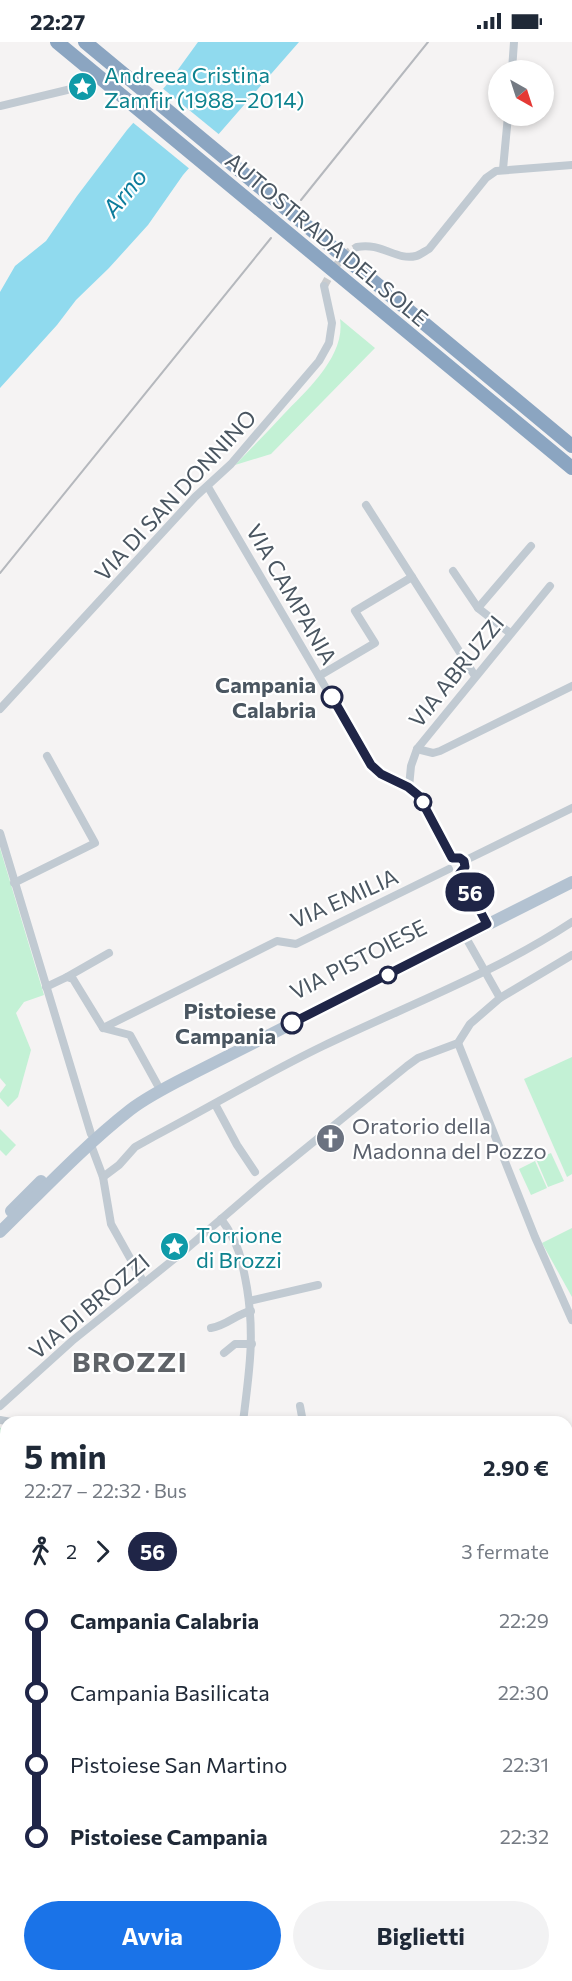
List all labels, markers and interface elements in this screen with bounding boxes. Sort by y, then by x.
text: 22:27 [30,8,85,35]
north arrow [488,60,554,126]
map controls [488,60,554,126]
place label: Andreea Cristina Zamfir (1988–2014) [104,61,305,113]
place icon: Andreea Cristina Zamfir (1988–2014) [67,71,99,103]
street label: AUTOSTRADA DEL SOLE [220,146,434,332]
water label: Arno [95,162,152,223]
street label: VIA DI SAN DONNINO [89,404,261,586]
street label: VIA CAMPANIA [241,519,343,669]
street label: VIA ABRUZZI [403,610,509,732]
place label: Campania Calabria [215,671,316,723]
marker: Campania Calabria [321,686,343,708]
unlabelled marker [414,793,432,811]
street label: VIA EMILIA [286,862,402,934]
line badge: 56 [443,872,497,912]
text: 56 [457,880,483,905]
street label: VIA PISTOIESE [285,913,431,1005]
unlabelled marker [379,966,397,984]
place label: Pistoiese Campania [175,997,276,1049]
marker: Pistoiese Campania [281,1012,303,1034]
place label: Oratorio della Madonna del Pozzo [352,1112,547,1164]
church icon: Oratorio della Madonna del Pozzo [315,1122,347,1154]
place label: Torrione di Brozzi [196,1221,282,1273]
place icon: Torrione di Brozzi [159,1231,191,1263]
street label: VIA DI BROZZI [23,1248,155,1364]
district label: BROZZI [72,1344,188,1378]
text: 5 min [24,1435,107,1476]
text: 2.90 € [483,1454,549,1481]
text: 22:27 – 22:32 · Bus [24,1478,187,1502]
icon: walk [24,1535,57,1568]
icon: forward [86,1535,119,1568]
text: 2 [66,1539,77,1563]
text: 56 [140,1539,165,1564]
text: 3 fermate [461,1539,549,1563]
text: Campania Calabria [70,1607,259,1634]
text: 22:29 [499,1608,549,1632]
text: Campania Basilicata [70,1679,270,1706]
text: 22:30 [498,1680,549,1704]
text: Pistoiese San Martino [70,1751,287,1778]
text: 22:31 [502,1752,549,1776]
text: Pistoiese Campania [70,1823,268,1850]
text: 22:32 [500,1824,549,1848]
button: Avvia [24,1901,281,1970]
button: Biglietti [293,1901,549,1970]

